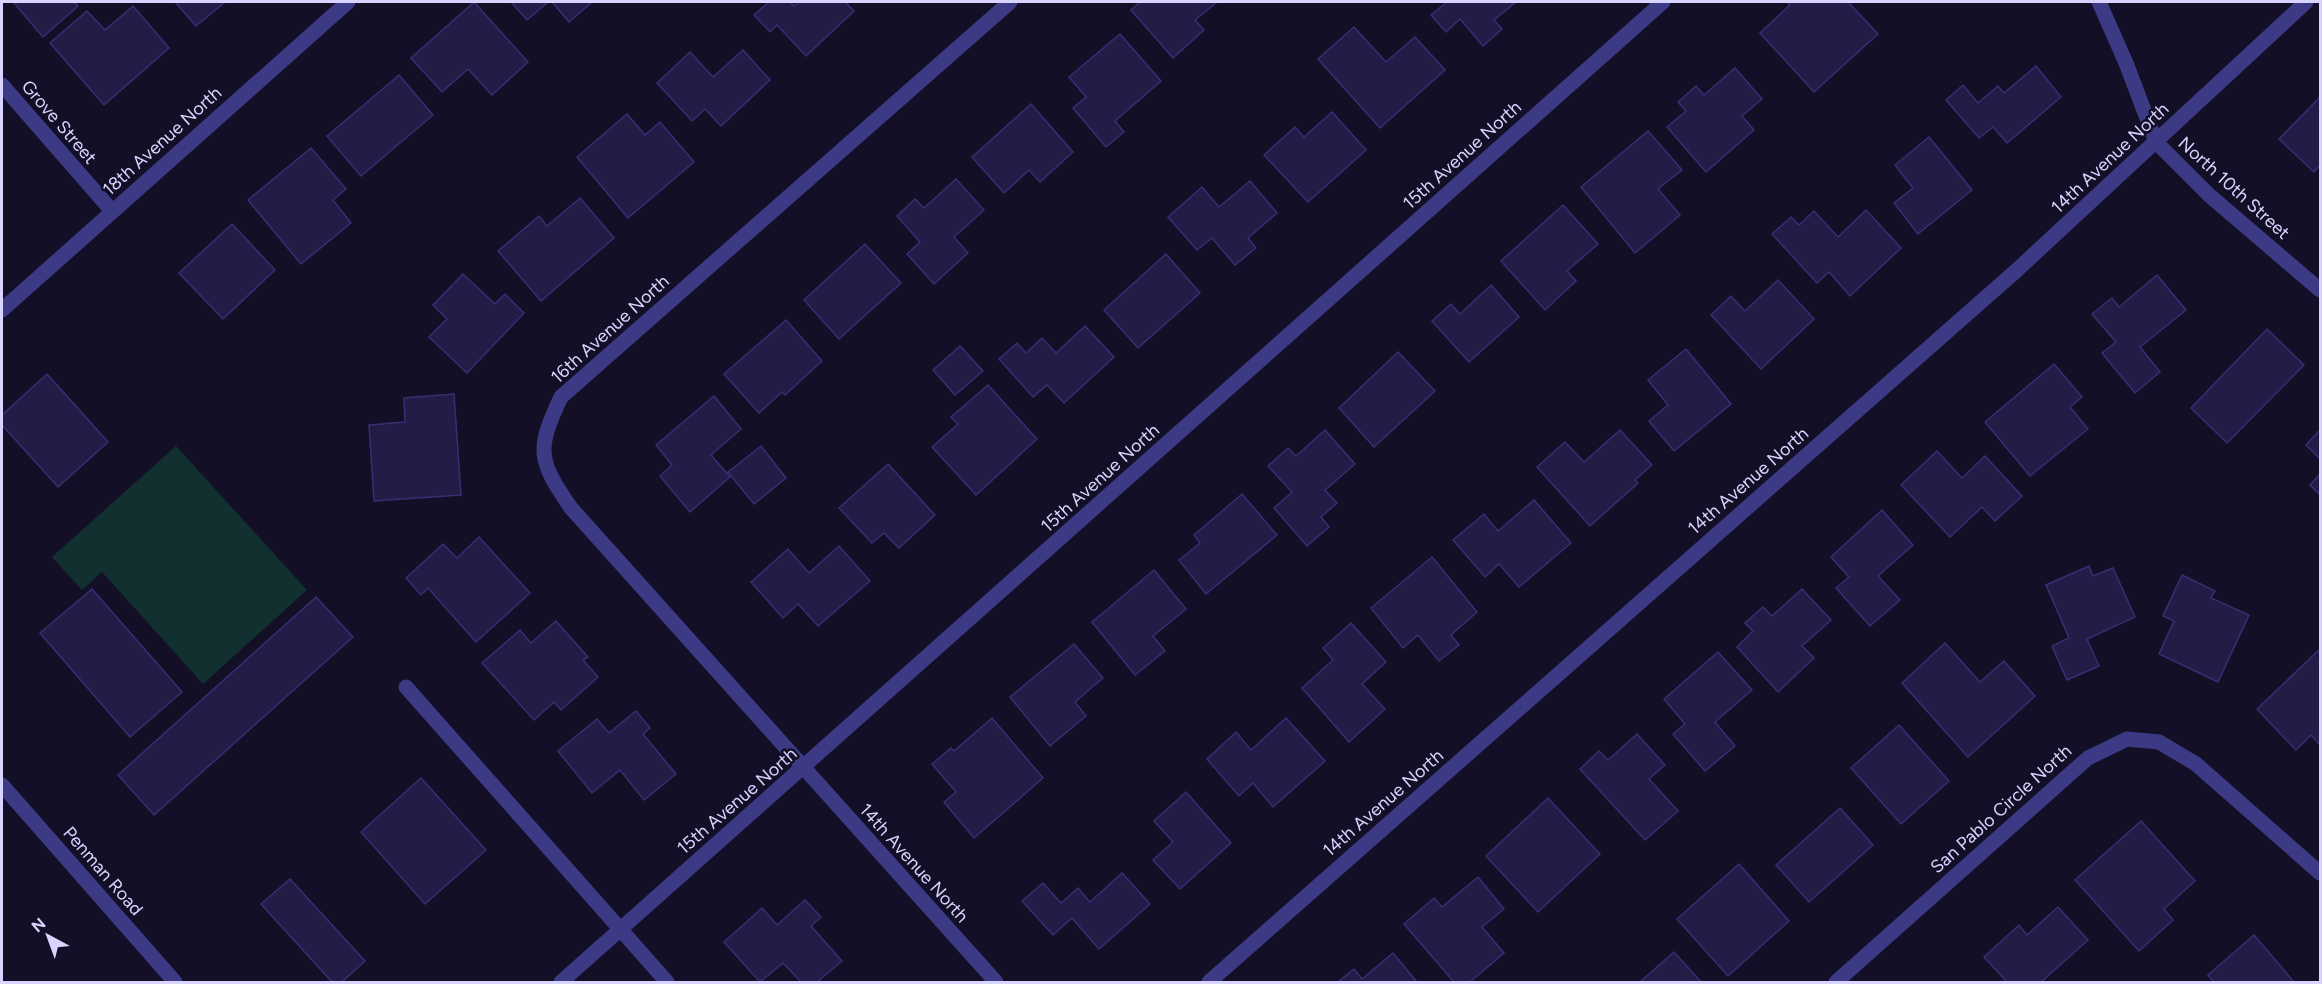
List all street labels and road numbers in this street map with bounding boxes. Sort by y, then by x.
street label: Grove Street [17,76,101,169]
street label: 18th Avenue North [98,82,226,200]
street label: 15th Avenue North [1398,96,1526,214]
street label: 14th Avenue North [2047,98,2173,218]
street label: North 10th Street [2174,132,2294,244]
street label: 16th Avenue North [546,270,674,388]
street label: 15th Avenue North [1036,419,1164,537]
street label: 14th Avenue North [1683,423,1813,539]
street label: San Pablo Circle North [1926,740,2076,878]
street label: 15th Avenue North [673,743,801,859]
street label: 14th Avenue North [1318,745,1448,861]
street label: 14th Avenue North [855,799,973,927]
street label: Penman Road [58,822,148,920]

